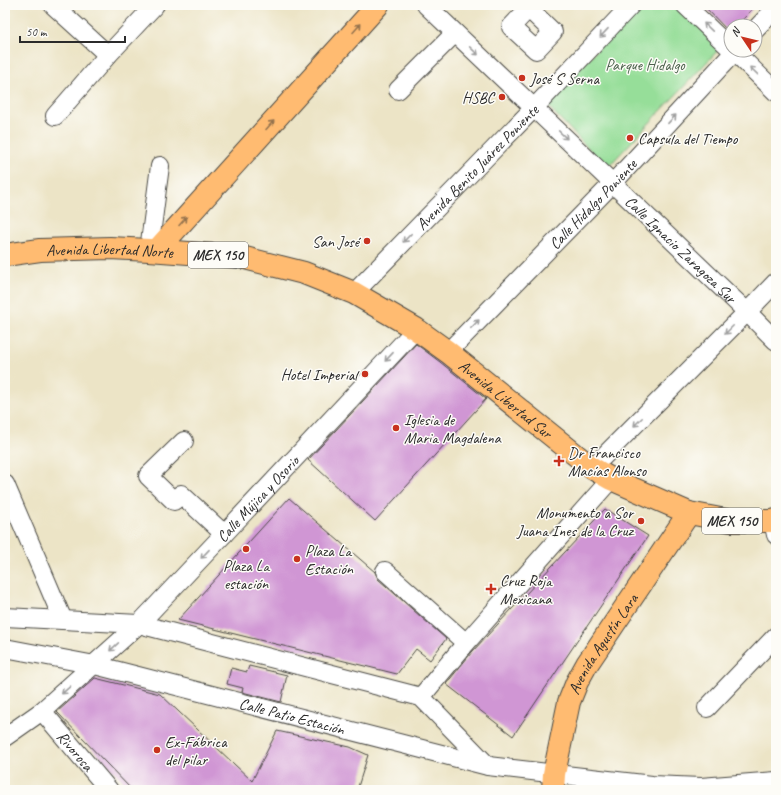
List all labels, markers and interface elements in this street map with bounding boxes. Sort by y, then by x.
scale bar [20,18,125,44]
north arrow [723,18,763,58]
one-way arrow [703,22,713,32]
one-way arrow [352,23,362,33]
text: 50 m [26,24,48,40]
text: N [727,24,744,39]
one-way arrow [599,28,609,38]
one-way arrow [469,46,479,55]
park label: Parque Hidalgo [605,55,686,75]
one-way arrow [749,66,759,76]
place label: José S Serna [529,69,600,89]
marker: José S Serna [517,73,527,83]
place label: HSBC [462,88,495,108]
marker: HSBC [497,92,507,102]
street label: Avenida Benito Juárez Poniente [412,99,544,234]
one-way arrow [667,115,676,125]
one-way arrow [265,120,274,130]
place label: Capsula del Tiempo [638,129,739,149]
one-way arrow [558,130,568,139]
marker: Capsula del Tiempo [625,133,635,143]
street label: Calle Hidalgo Poniente [545,154,643,254]
street label: Calle Ignacio Zaragoza Sur [621,192,741,308]
one-way arrow [179,216,188,227]
place label: San José [312,232,362,252]
one-way arrow [402,233,412,243]
marker: San José [362,236,372,246]
street label: Avenida Libertad Norte [46,239,175,263]
road number: MEX 150 [188,242,248,268]
one-way arrow [470,319,480,329]
one-way arrow [725,325,734,335]
one-way arrow [384,352,394,362]
street label: Avenida Libertad Sur [454,356,557,444]
place label: Hotel Imperial [281,365,360,385]
marker: Hotel Imperial [360,369,370,379]
place label: Iglesia de Maria Magdalena [404,410,502,448]
one-way arrow [633,417,643,427]
marker: Iglesia de Maria Magdalena [391,423,401,433]
place label: Dr Francisco Macías Alonso [568,443,648,481]
street label: Calle Mújica y Osorio [213,450,305,547]
marker: Dr Francisco Macías Alonso [553,455,565,467]
place label: Monumento a Sor Juana Ines de la Cruz [516,503,635,541]
road number: MEX 150 [702,508,762,534]
marker: Monumento a Sor Juana Ines de la Cruz [636,516,646,526]
place label: Plaza La Estación [305,541,354,579]
marker: Plaza La estación [241,544,251,554]
one-way arrow [201,549,210,559]
marker: Plaza La Estación [292,554,302,564]
place label: Plaza La estación [223,556,270,594]
place label: Cruz Roja Mexicana [500,571,553,609]
marker: Cruz Roja Mexicana [485,583,497,595]
street label: Avenida Agustín Lara [564,589,644,697]
one-way arrow [109,642,119,652]
one-way arrow [60,686,71,695]
street label: Calle Patio Estación [237,693,347,740]
street label: Rivorosa [52,727,98,776]
place label: Ex-Fábrica del pilar [165,732,228,770]
marker: Ex-Fábrica del pilar [152,745,162,755]

